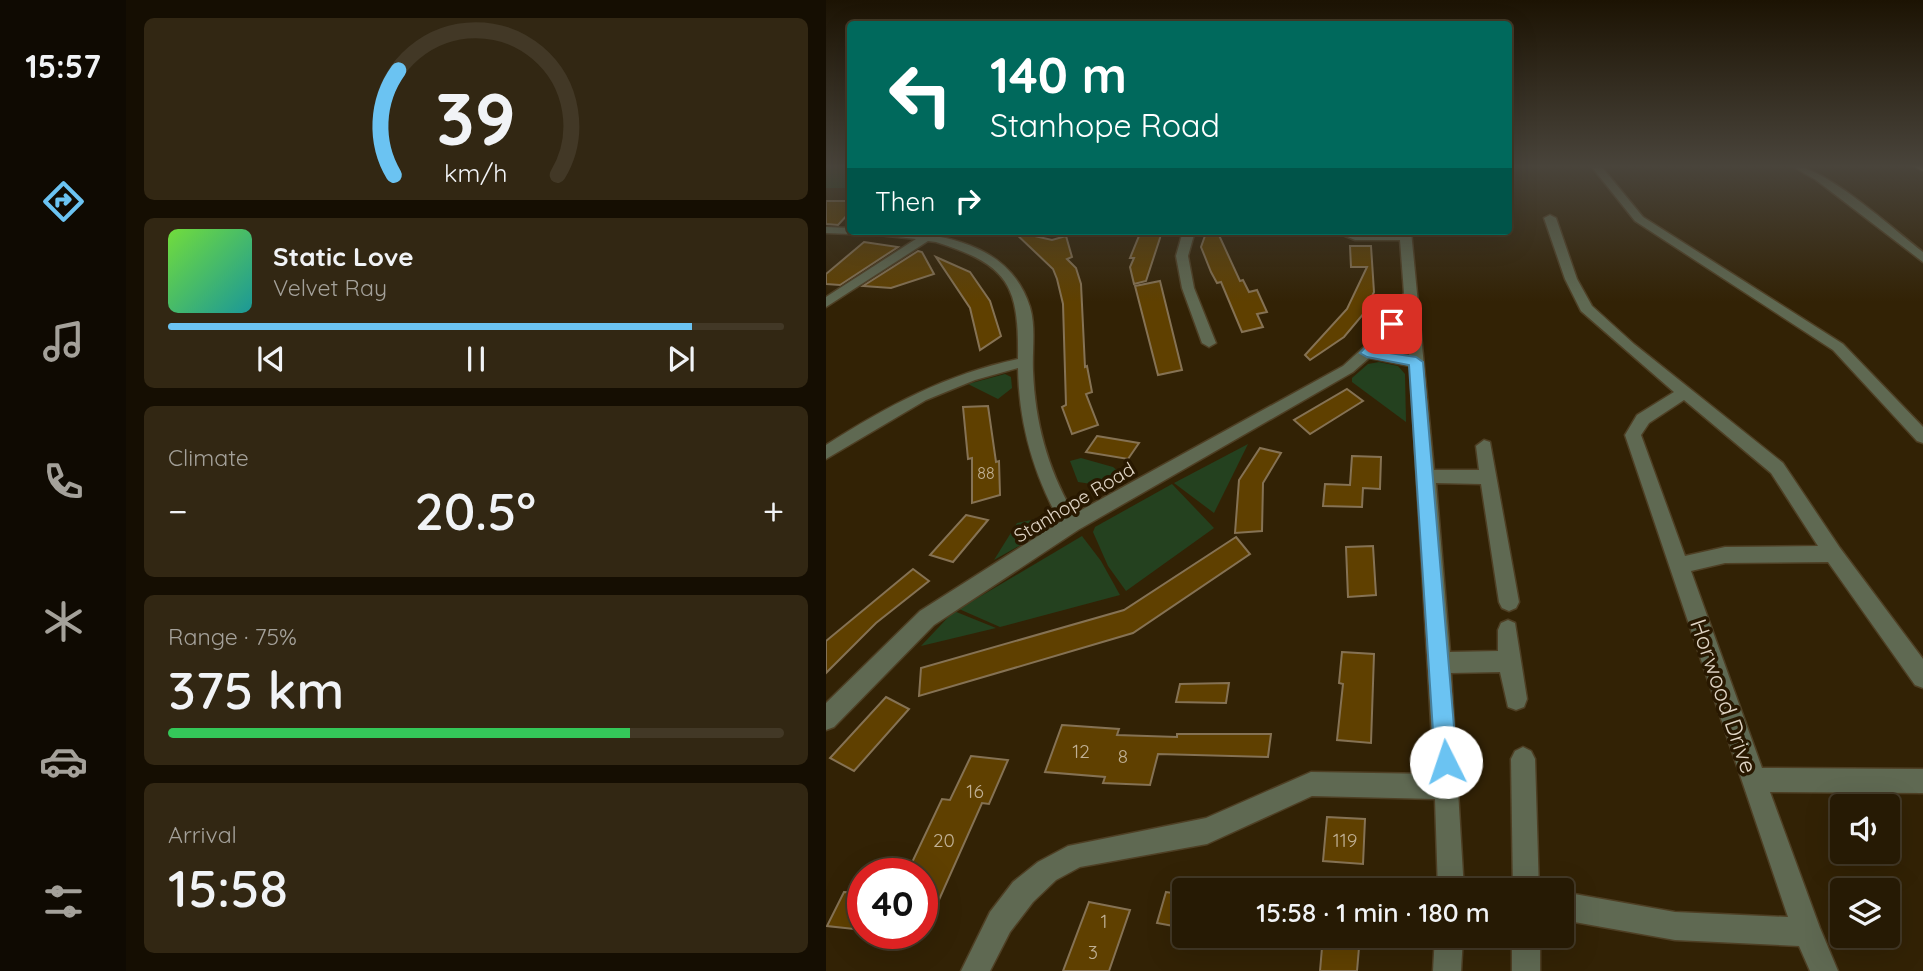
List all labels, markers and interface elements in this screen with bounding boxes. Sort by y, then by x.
text: 140 m [990,44,1127,105]
text: 15:57 [25,46,101,86]
icon: left [875,49,966,140]
text: 39 [436,72,516,163]
text: Stanhope Road [990,105,1220,145]
text: km/h [444,157,508,188]
icon: directions [39,177,88,226]
icon: right [949,182,987,220]
text: Then [875,185,935,218]
text: Static Love [273,240,414,273]
text: Velvet Ray [273,273,387,302]
pin [1362,294,1422,354]
icon: arrive [1373,305,1411,343]
icon: music [39,317,88,366]
icon: previous [252,340,290,378]
icon: pause [457,340,495,378]
icon: next [662,340,700,378]
text: Climate [168,443,249,472]
icon: phone [39,457,88,506]
street label: Stanhope Road [1009,457,1139,547]
house number: 88 [977,463,995,483]
text: 20.5° [414,478,536,543]
text: − [168,487,188,535]
text: + [763,487,784,535]
icon: climate [39,597,88,646]
street label: Horwood Drive [1684,615,1764,777]
text: Range · 75% [168,622,297,651]
text: 375 km [168,657,344,722]
position arrow [1409,725,1483,799]
icon: car [39,737,88,786]
house number: 12 [1072,739,1090,763]
house number: 8 [1118,744,1128,768]
house number: 16 [966,779,984,803]
map controls [1830,794,1900,948]
button: sound [1830,794,1900,864]
text: Arrival [168,820,237,849]
house number: 20 [933,828,955,852]
house number: 119 [1333,828,1357,852]
text: 15:58 [168,855,288,920]
speed limit sign: 40 [847,858,938,949]
icon: filters [39,877,88,926]
button: layers [1830,878,1900,948]
text: 15:58 · 1 min · 180 m [1256,896,1490,929]
house number: 1 [1100,909,1108,933]
house number: 3 [1088,940,1098,964]

